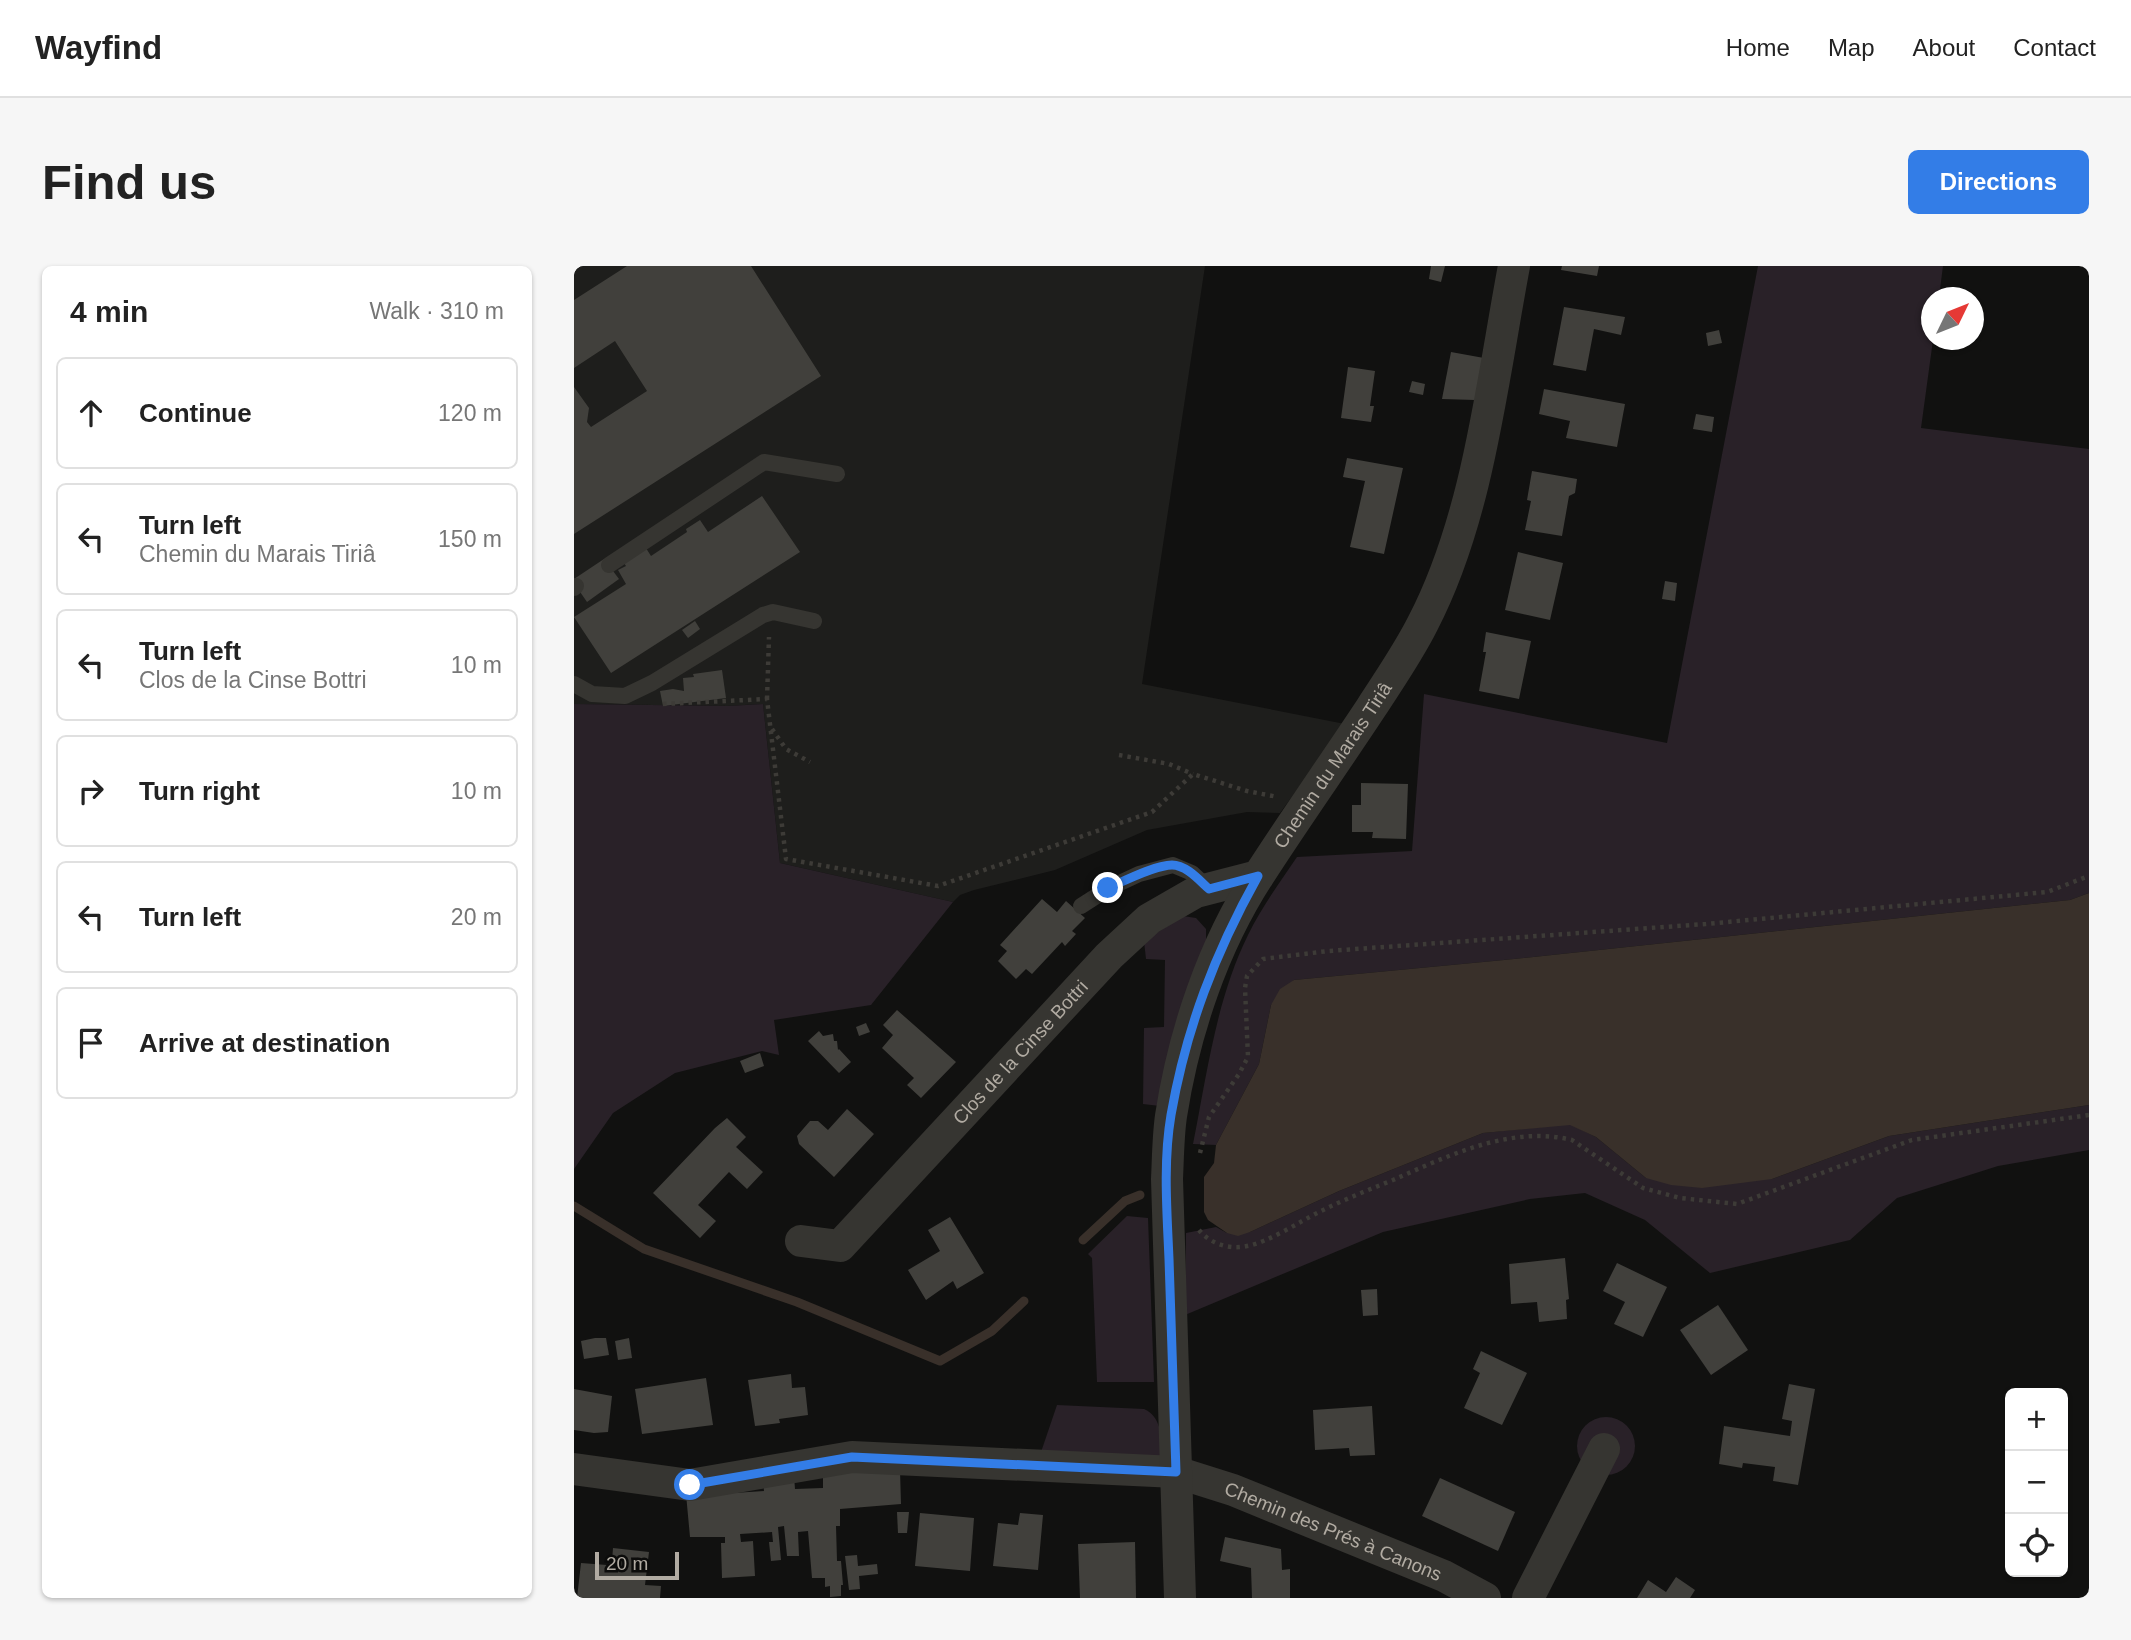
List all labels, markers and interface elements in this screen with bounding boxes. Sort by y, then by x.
text: Wayfind [35,29,162,66]
text: Home [1726,34,1790,61]
text: Map [1828,34,1875,61]
text: About [1913,34,1975,61]
text: Contact [2013,34,2096,61]
button: Directions [1908,150,2089,214]
text: Find us [42,155,216,209]
north arrow [1921,287,1984,350]
text: 4 min [70,295,148,328]
text: Walk · 310 m [369,298,504,324]
icon: ahead [72,394,110,432]
text: Continue [139,398,252,428]
text: 120 m [438,400,502,426]
text: Turn left [139,510,241,540]
icon: left [72,520,110,558]
text: 150 m [438,526,502,552]
text: Chemin du Marais Tiriâ [139,541,375,567]
text: Turn left [139,636,241,666]
icon: left [72,646,110,684]
text: 10 m [451,652,502,678]
text: Clos de la Cinse Bottri [139,667,367,693]
street label: Chemin du Marais Tiriâ [1269,678,1396,852]
icon: right [72,772,110,810]
text: Turn right [139,776,260,806]
text: 10 m [451,778,502,804]
route end [1092,872,1123,903]
icon: left [72,898,110,936]
text: Turn left [139,902,241,932]
text: 20 m [451,904,502,930]
street label: Clos de la Cinse Bottri [948,976,1092,1128]
icon: arrive [72,1024,110,1062]
text: Arrive at destination [139,1028,390,1058]
map controls [2005,1388,2068,1577]
button: + [2005,1388,2068,1451]
button: − [2005,1451,2068,1514]
route start [674,1469,705,1500]
street label: Chemin des Prés à Canons [1222,1478,1445,1585]
button: locate [2005,1514,2068,1577]
scale bar [595,1549,679,1581]
text: 20 m [606,1553,648,1574]

